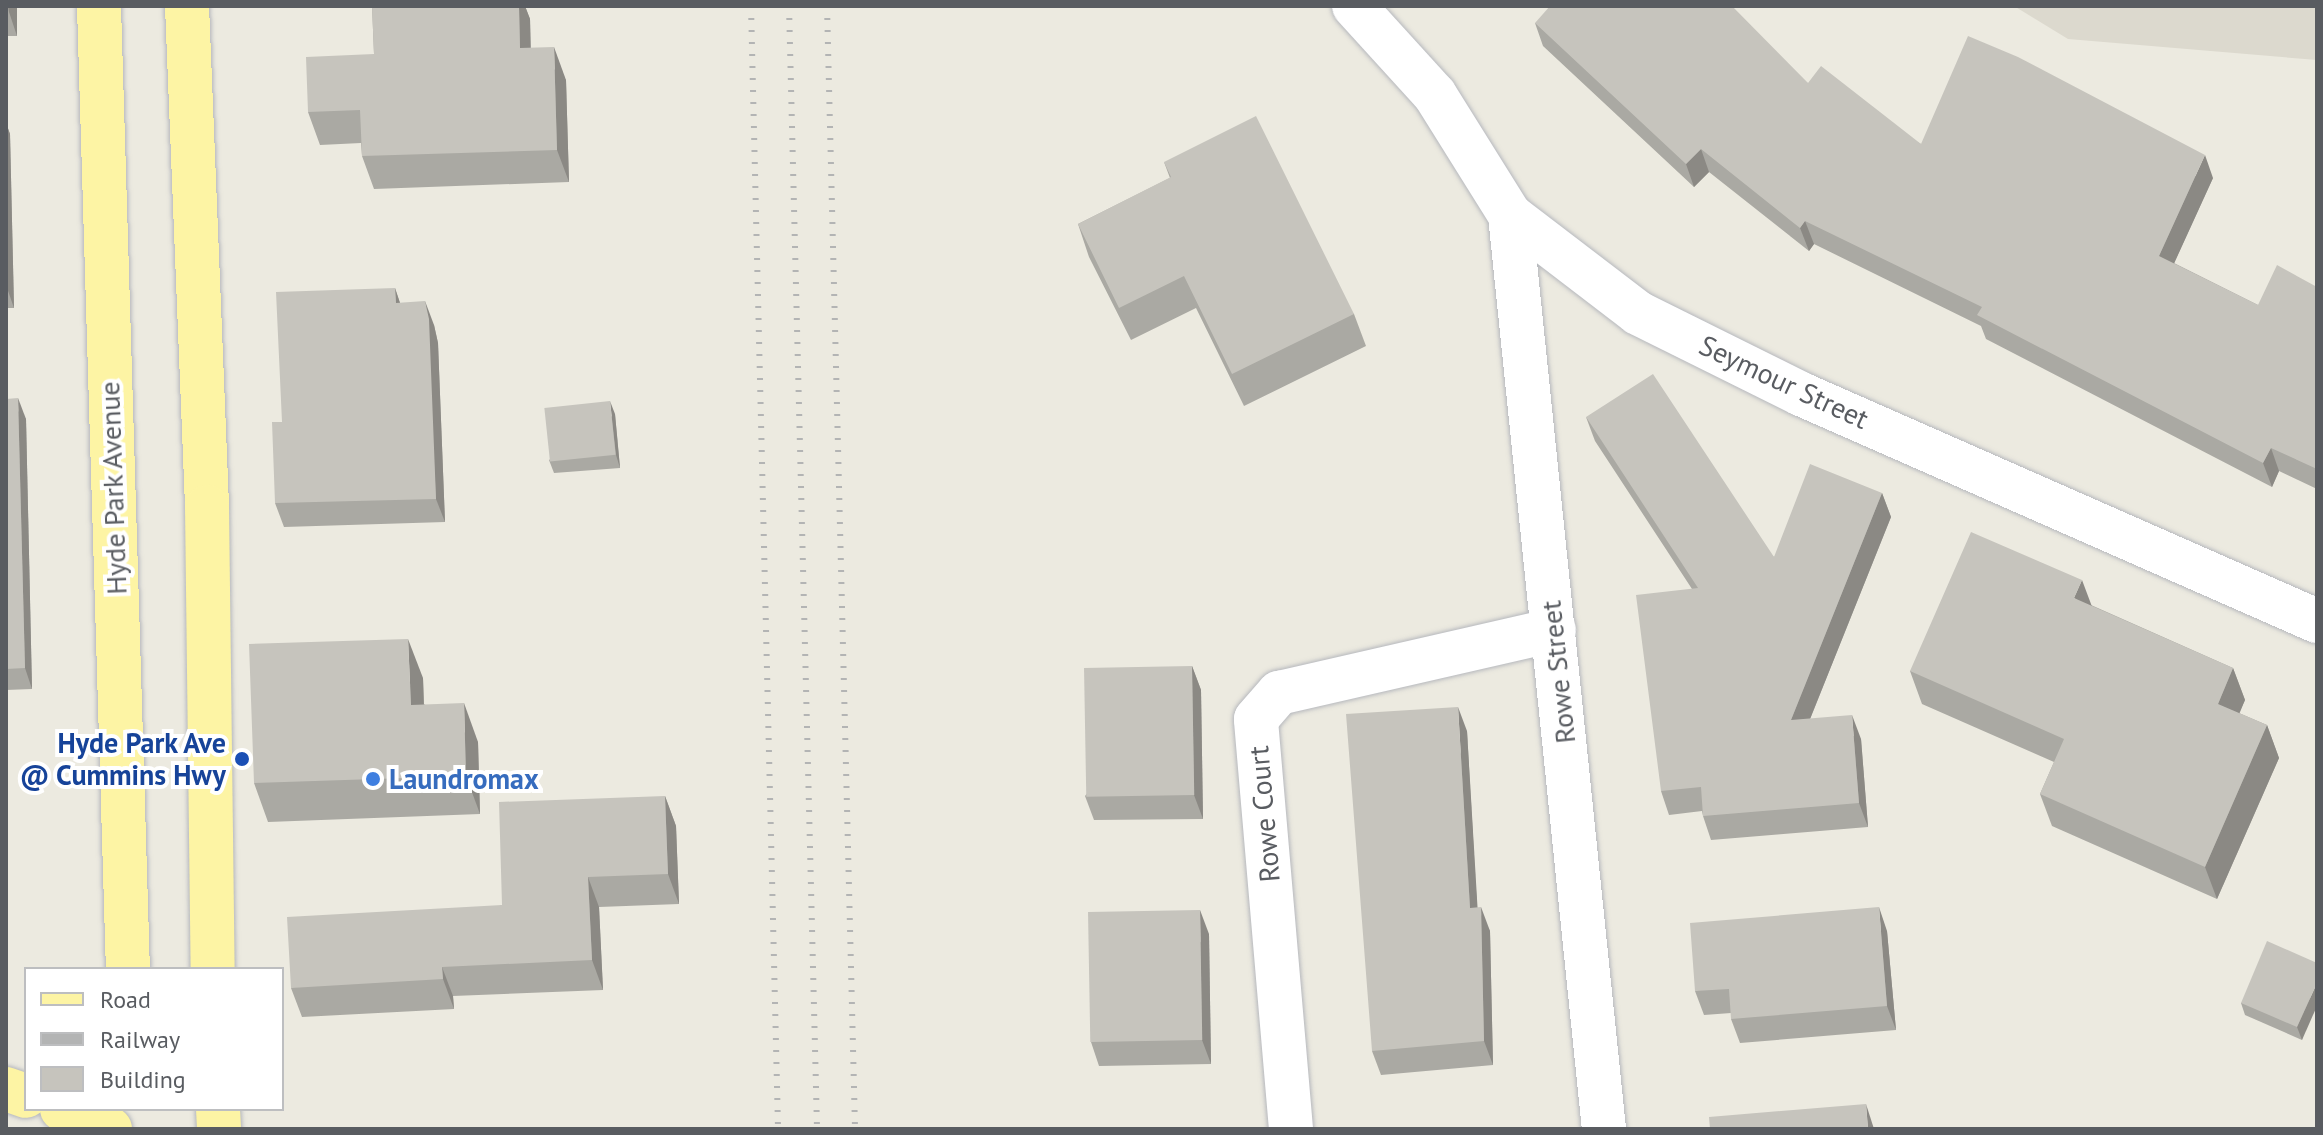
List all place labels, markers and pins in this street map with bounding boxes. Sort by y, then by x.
place label: Hyde Park Ave @ Cummins Hwy [19,726,226,792]
marker: Hyde Park Ave @ Cummins Hwy [233,750,251,768]
place label: Laundromax [389,762,539,796]
marker: Laundromax [364,770,382,788]

